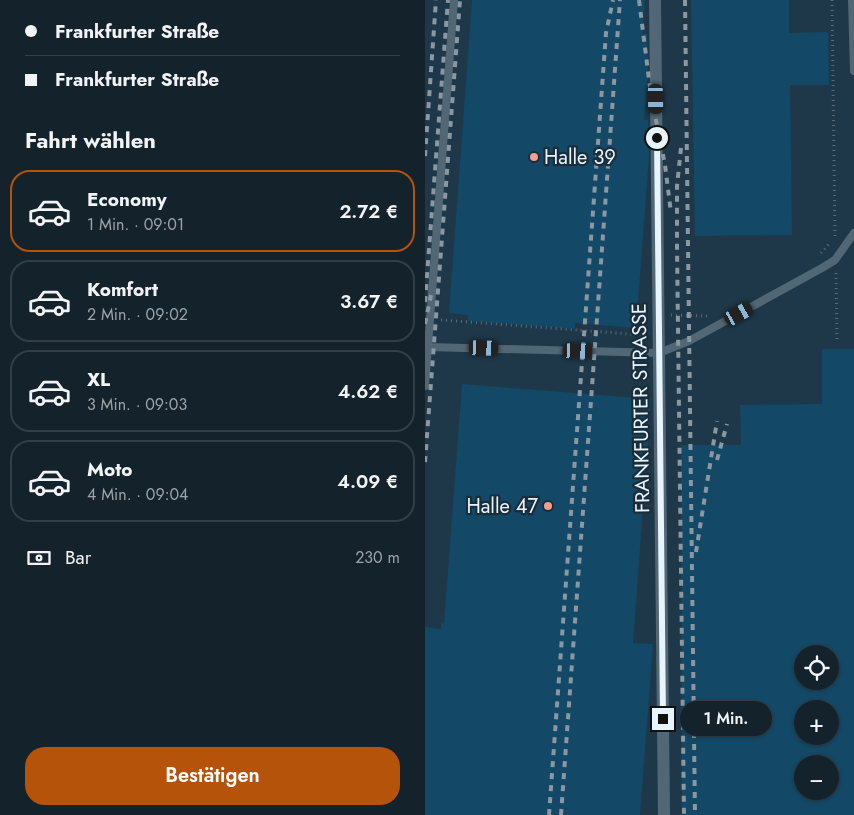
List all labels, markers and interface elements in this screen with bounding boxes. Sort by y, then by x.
text: Frankfurter Straße [55,18,219,45]
text: Frankfurter Straße [55,66,219,93]
car [648,84,663,114]
text: Fahrt wählen [25,124,156,156]
route start [646,127,668,149]
place label: Halle 39 [544,143,616,172]
marker: Halle 39 [528,151,540,163]
text: Economy [87,186,167,213]
icon: car [27,189,72,234]
text: 2.72 € [339,198,398,225]
text: 1 Min. · 09:01 [87,213,184,236]
text: Komfort [87,276,158,303]
icon: car [27,279,72,324]
text: 3.67 € [340,288,398,315]
car [722,300,755,328]
text: 2 Min. · 09:02 [87,303,188,326]
street label: FRANKFURTER STRASSE [625,303,657,513]
car [468,340,499,356]
car [562,343,593,359]
text: XL [87,366,110,393]
icon: car [27,369,72,414]
text: 4.62 € [338,378,398,405]
text: 3 Min. · 09:03 [87,393,187,416]
text: Moto [87,456,132,483]
icon: car [27,459,72,504]
text: 4.09 € [337,468,398,495]
text: 4 Min. · 09:04 [87,483,188,506]
place label: Halle 47 [466,492,538,521]
marker: Halle 47 [542,500,554,512]
icon: cash [25,544,53,572]
text: Bar [65,544,91,571]
text: 230 m [355,546,400,569]
map controls [794,645,839,800]
button: locate [794,645,839,690]
button: + [794,700,839,745]
callout: 1 Min. [681,702,773,736]
text: 1 Min. [704,707,748,730]
route end [652,708,674,730]
button: Bestätigen [25,747,400,805]
button: − [794,755,839,800]

